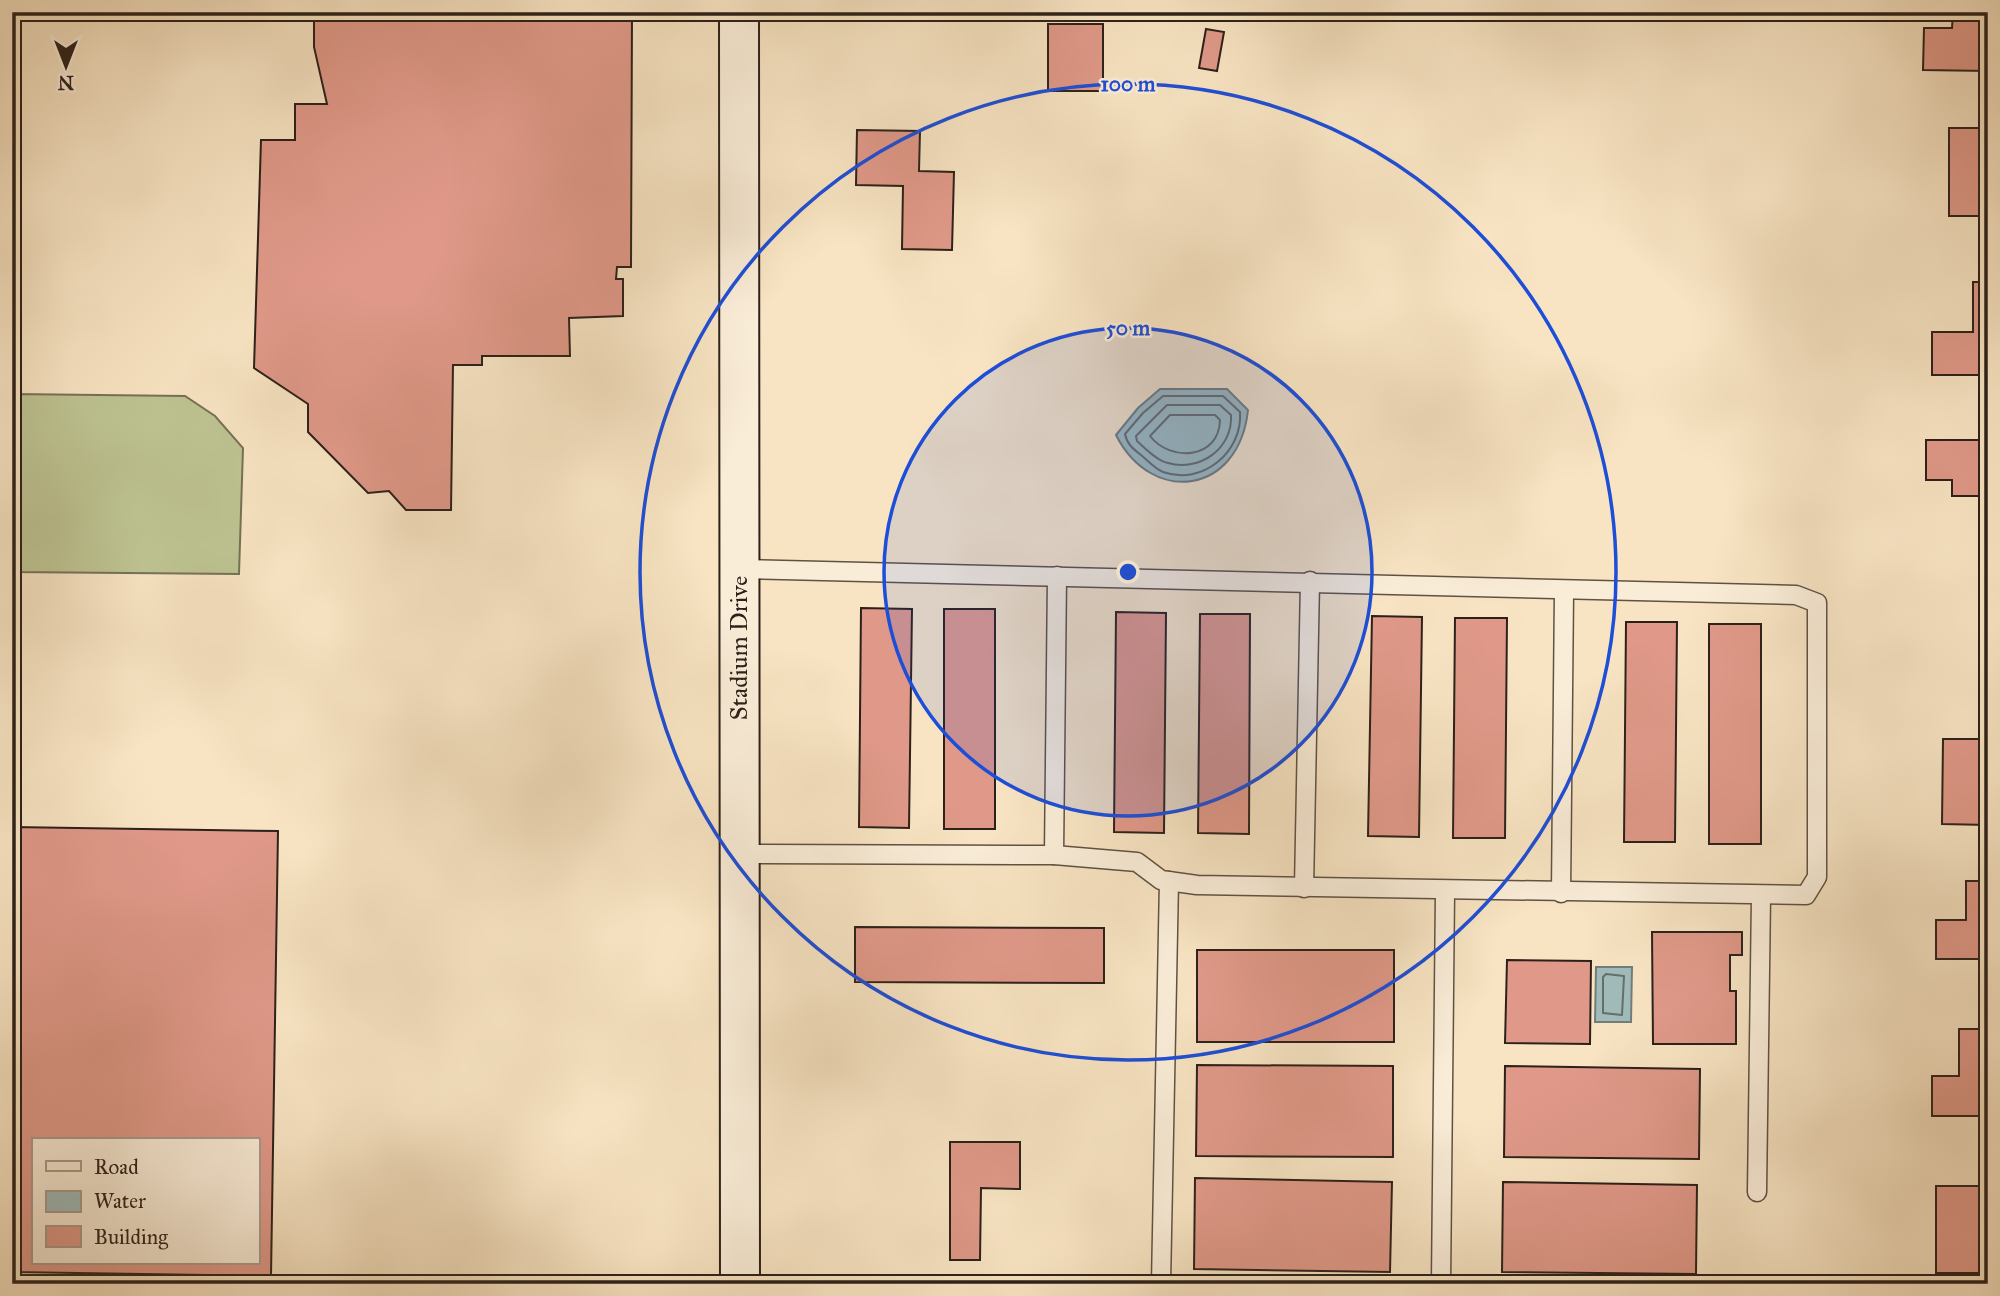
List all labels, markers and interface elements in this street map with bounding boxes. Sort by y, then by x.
north arrow [32,32,102,102]
text: N [58,71,74,94]
text: 100 m [1101,71,1156,97]
text: 50 m [1106,315,1150,341]
centre of rings [1116,560,1140,584]
street label: Stadium Drive [724,576,754,720]
legend [32,1138,259,1264]
text: Road [94,1154,139,1180]
text: Water [94,1188,146,1214]
text: Building [94,1224,168,1250]

